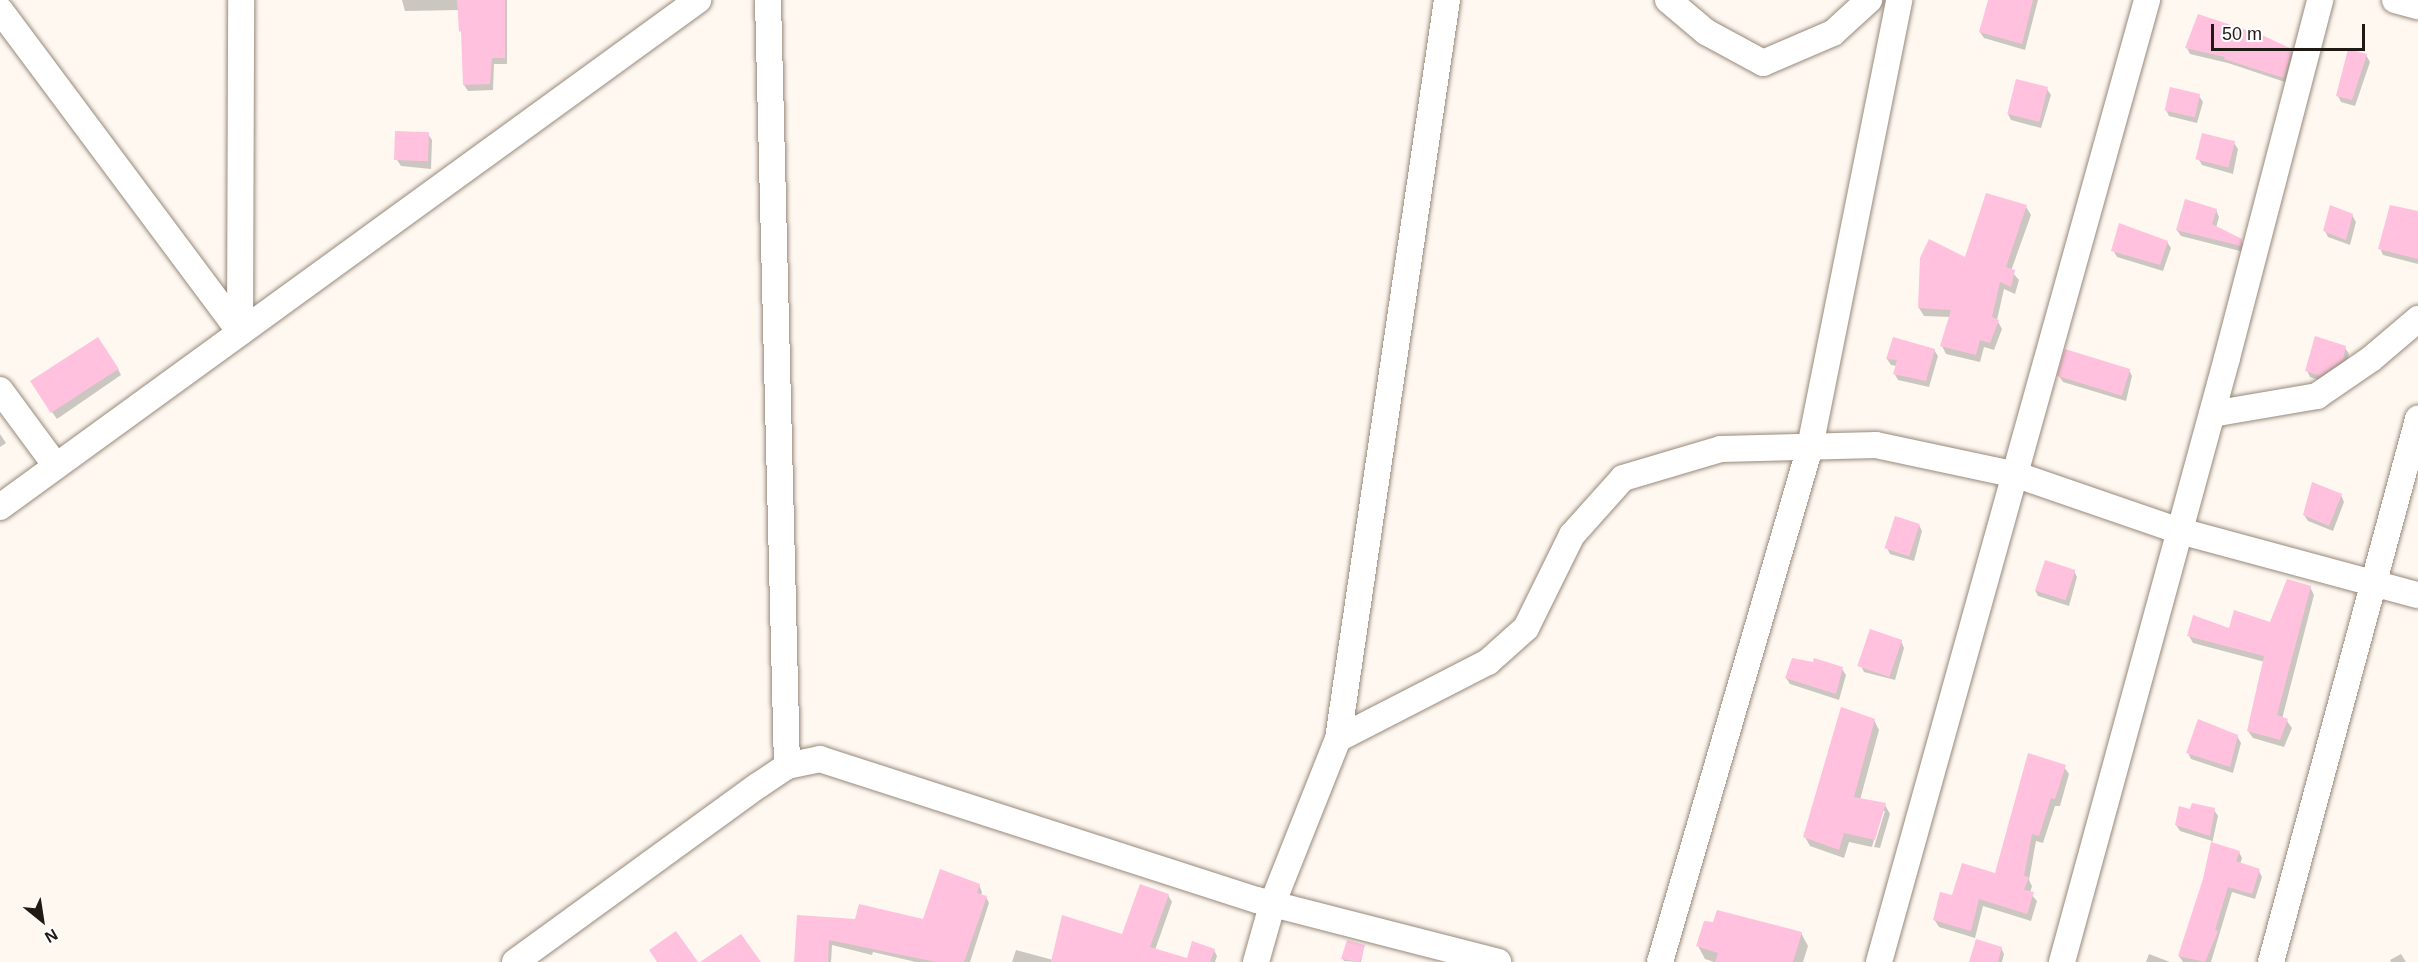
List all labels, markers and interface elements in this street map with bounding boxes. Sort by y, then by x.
scale bar [2214,12,2368,50]
text: 50 m [2222,24,2262,44]
north arrow [12,890,72,950]
text: N [42,926,61,946]

